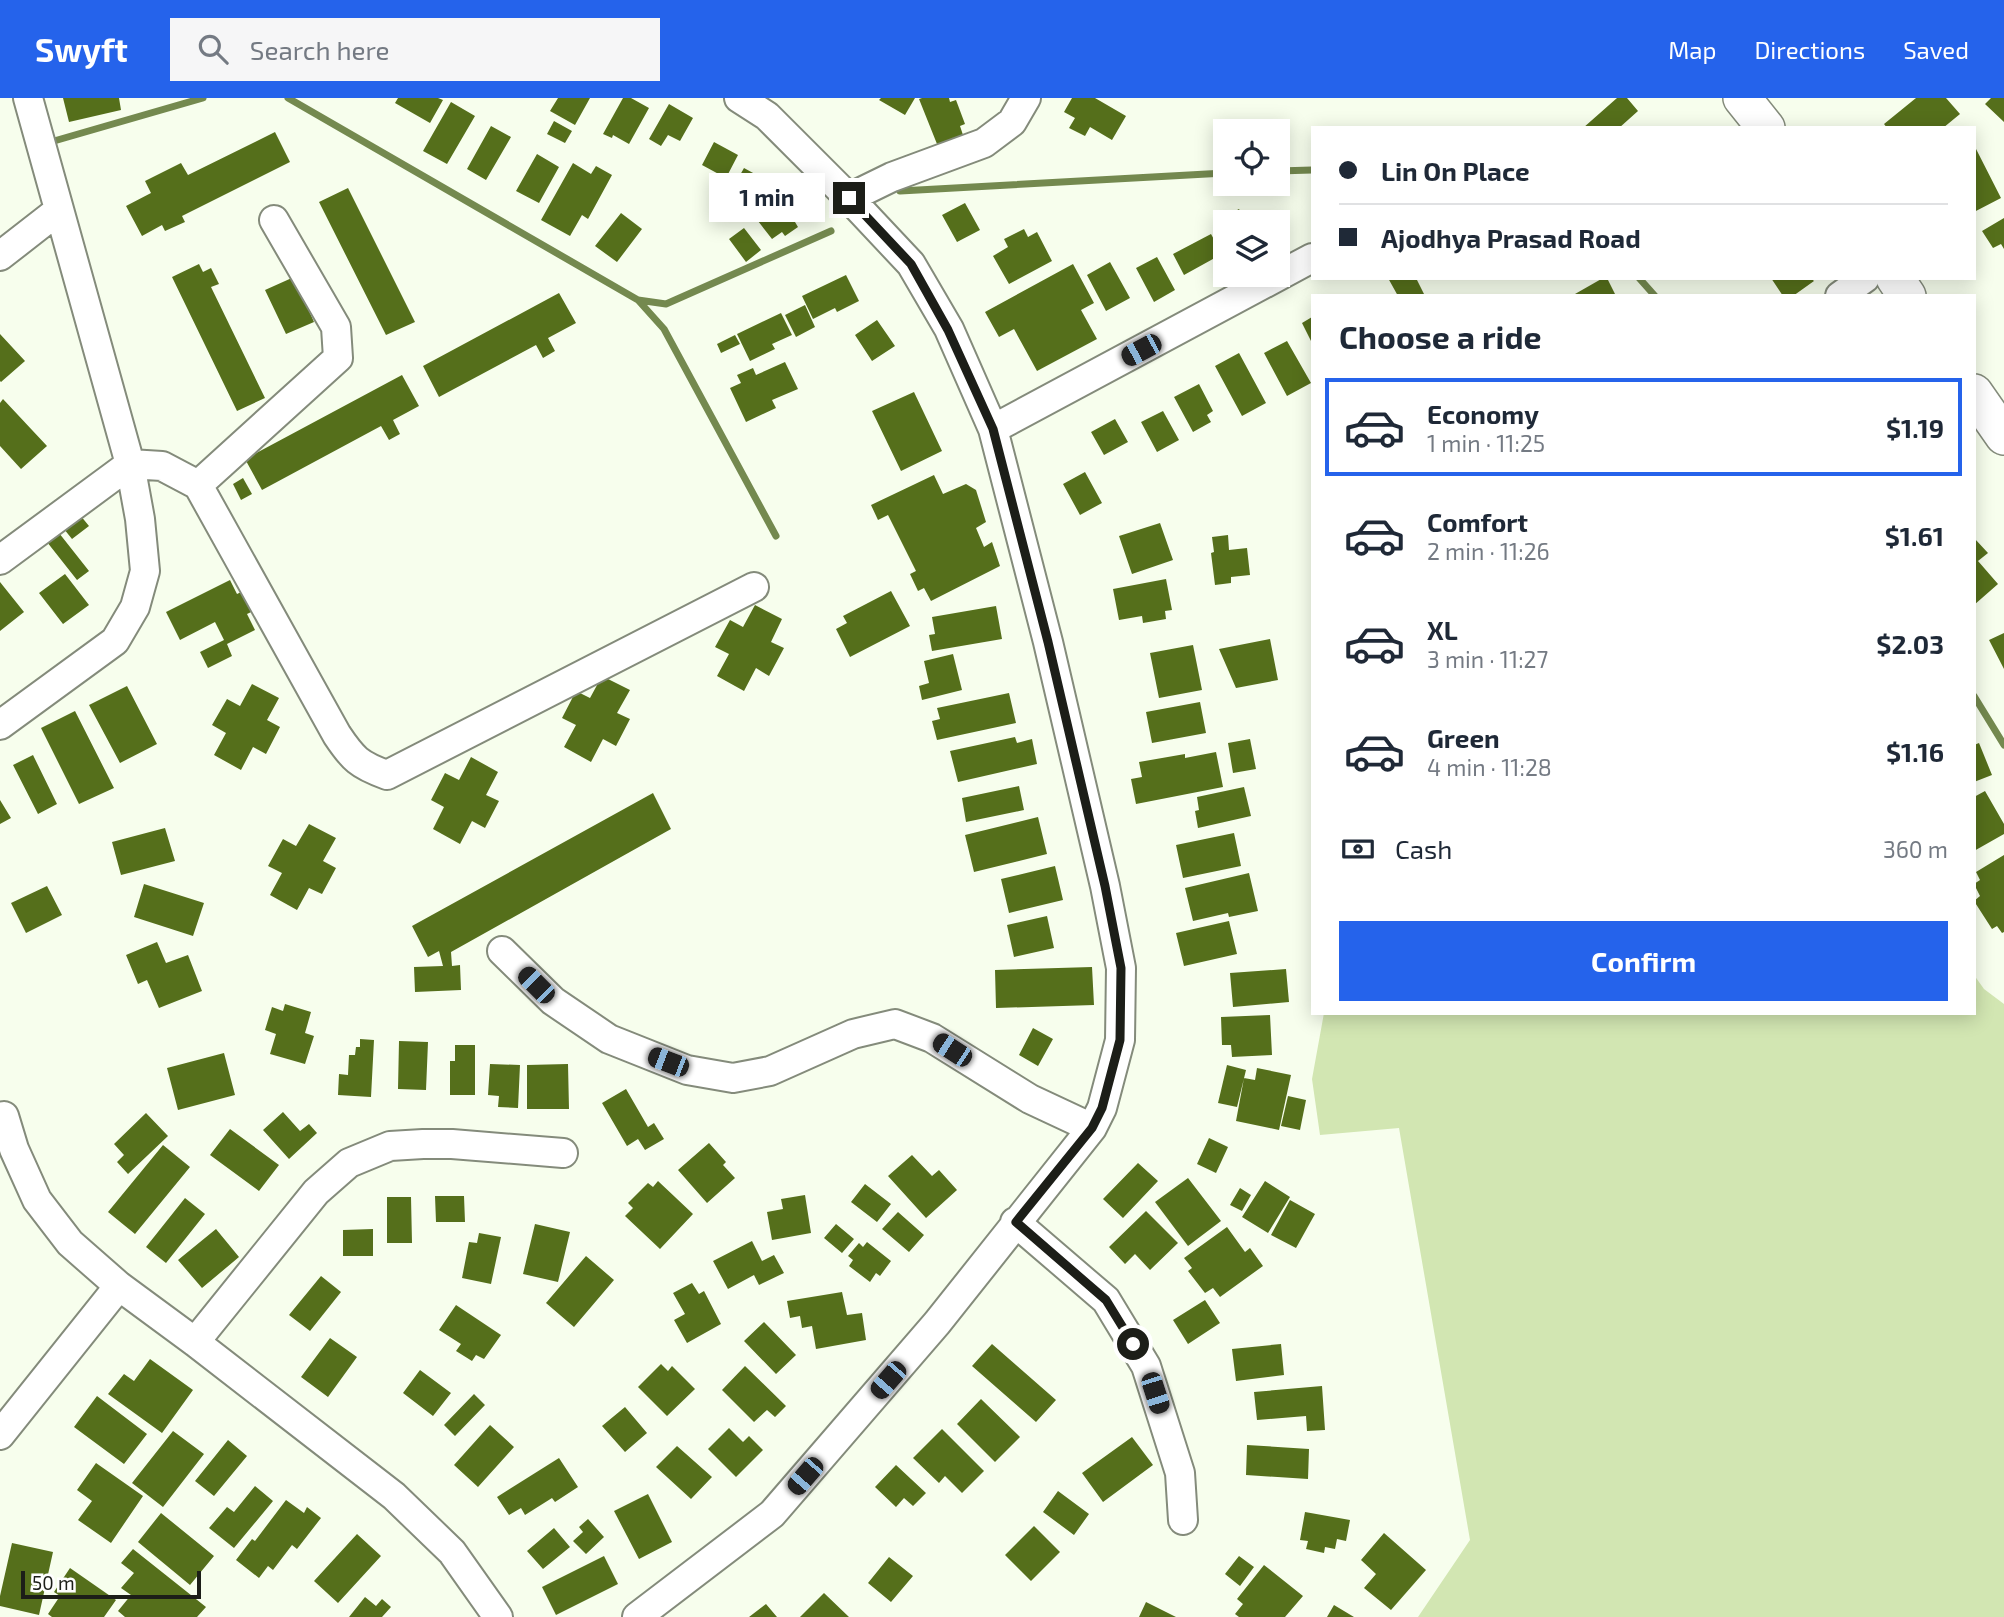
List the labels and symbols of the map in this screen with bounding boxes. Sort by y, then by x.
callout: 1 min [709,174,824,222]
route end [833,182,865,214]
car [1118,331,1165,369]
car [514,963,559,1007]
car [929,1030,976,1070]
car [645,1045,692,1079]
route start [1117,1328,1149,1360]
car [867,1357,910,1403]
car [1139,1370,1172,1416]
car [784,1453,827,1499]
scale bar [21,1568,201,1600]

